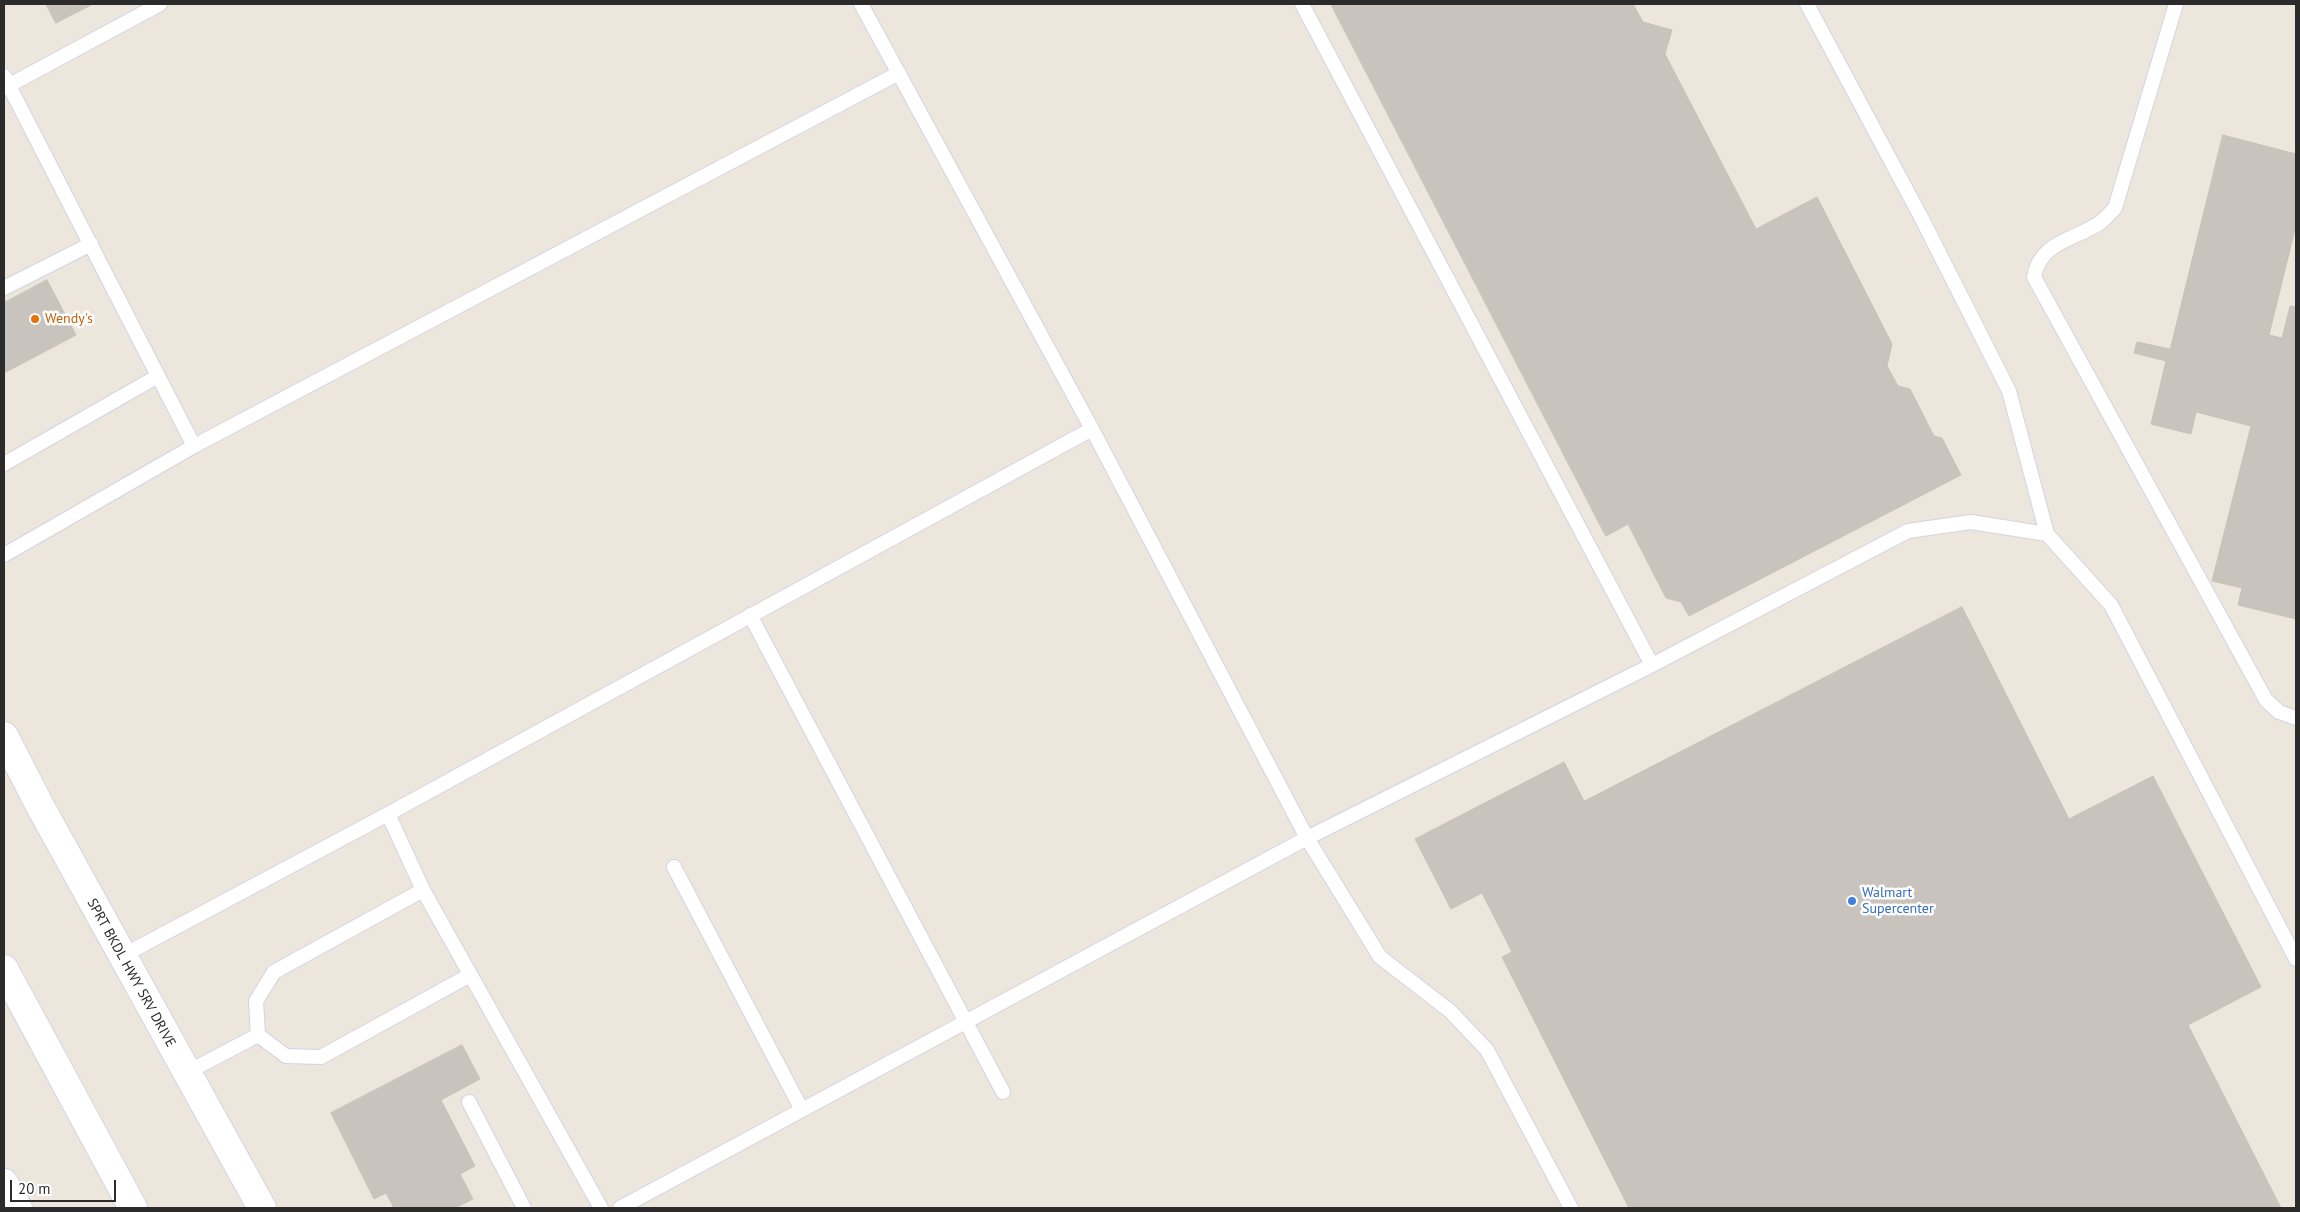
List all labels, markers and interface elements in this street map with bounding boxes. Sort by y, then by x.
place label: Wendy's [45,311,93,327]
marker: Wendy's [29,313,41,325]
place label: Walmart Supercenter [1862,885,1934,918]
marker: Walmart Supercenter [1846,895,1858,907]
street label: SPRT BKDL HWY SRV DRIVE [83,896,179,1050]
scale bar [12,1170,119,1202]
text: 20 m [18,1179,51,1198]

